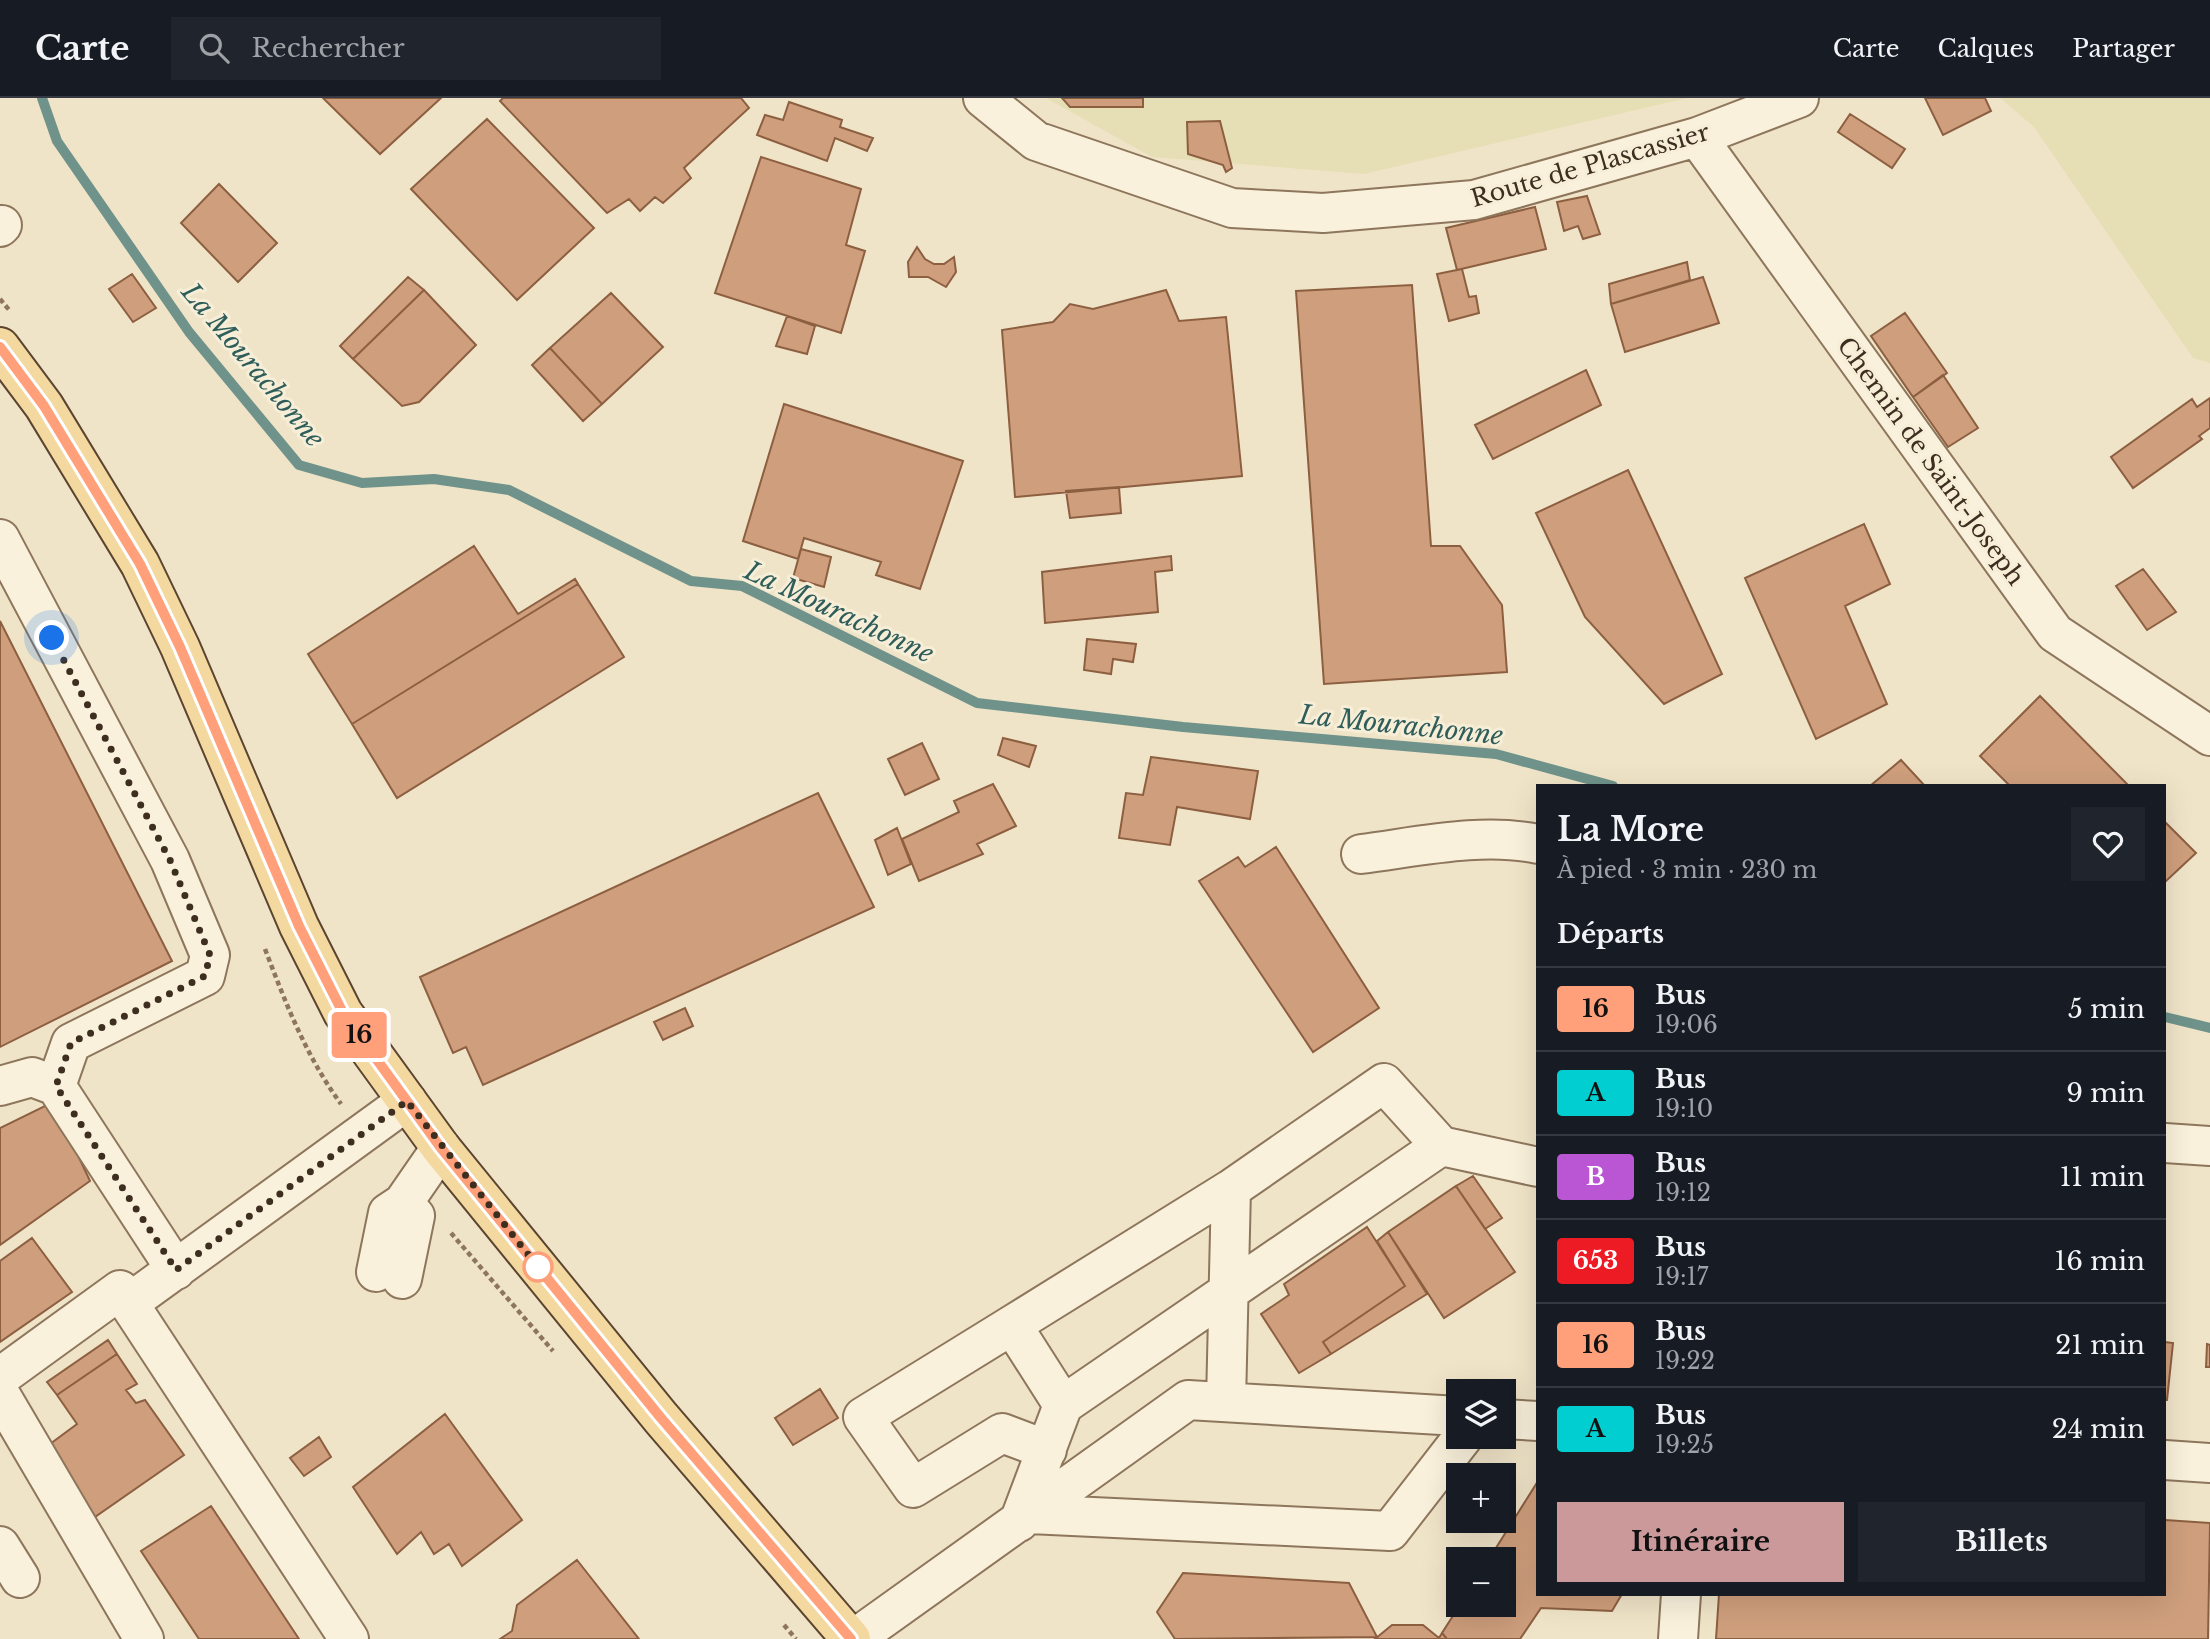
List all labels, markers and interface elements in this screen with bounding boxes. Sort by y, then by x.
search box [171,17,661,80]
text: Carte [35,28,129,69]
icon: search [195,29,233,67]
text: Rechercher [251,32,405,64]
text: Carte [1833,34,1899,63]
text: Calques [1937,34,2034,63]
text: Partager [2072,34,2175,63]
street label: Route de Plascassier [1467,117,1713,213]
water label: La Mourachonne [174,276,331,454]
street label: Chemin de Saint-Joseph [1831,331,2031,591]
water label: La Mourachonne [739,554,939,670]
your location [34,620,69,655]
water label: La Mourachonne [1297,698,1505,752]
button: heart [2071,807,2145,881]
text: La More [1557,809,1704,850]
text: À pied · 3 min · 230 m [1557,856,1817,884]
text: Départs [1557,918,1664,950]
text: Bus [1655,979,1706,1011]
text: 5 min [2068,993,2145,1025]
text: 16 [1582,994,1609,1023]
text: 19:06 [1655,1011,1718,1039]
line badge: 16 [328,1012,390,1058]
text: 16 [346,1020,372,1049]
text: Bus [1655,1063,1706,1095]
text: 9 min [2066,1077,2145,1109]
text: A [1586,1078,1605,1107]
text: 19:10 [1655,1095,1713,1123]
text: Bus [1655,1147,1706,1179]
text: 11 min [2060,1161,2145,1193]
text: B [1586,1162,1605,1191]
text: 19:12 [1655,1179,1711,1207]
text: Bus [1655,1231,1706,1263]
text: 16 min [2055,1245,2145,1277]
text: 653 [1573,1246,1618,1275]
unlabelled marker [523,1252,553,1282]
text: 19:17 [1655,1263,1708,1291]
text: Bus [1655,1315,1706,1347]
text: 21 min [2055,1329,2145,1361]
text: 16 [1582,1330,1609,1359]
text: 19:22 [1655,1347,1715,1375]
map controls [1446,1379,1516,1617]
button: layers [1446,1379,1516,1449]
text: Bus [1655,1399,1706,1431]
text: 24 min [2052,1413,2145,1445]
text: A [1586,1414,1605,1443]
text: 19:25 [1655,1431,1714,1459]
button: + [1446,1463,1516,1533]
button: Itinéraire [1557,1502,1844,1582]
button: Billets [1858,1502,2145,1582]
button: − [1446,1547,1516,1617]

